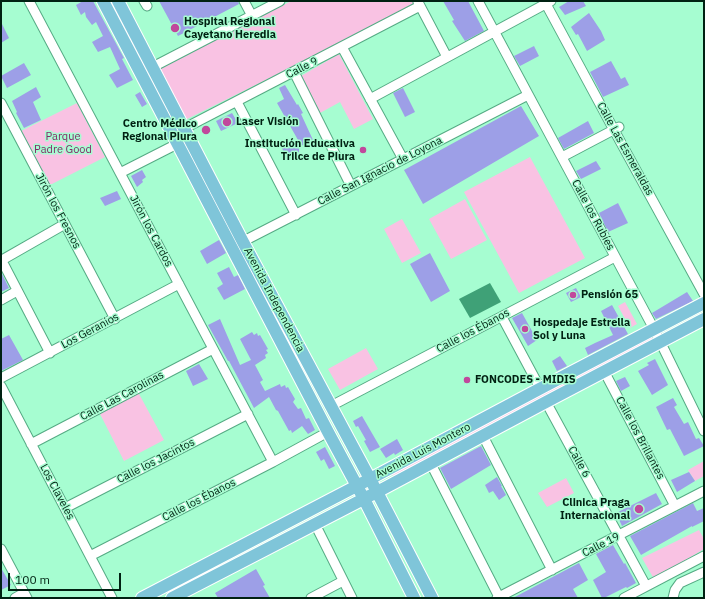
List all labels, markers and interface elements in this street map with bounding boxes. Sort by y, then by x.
place label: Hospital Regional Cayetano Heredia [184,15,276,41]
marker: Hospital Regional Cayetano Heredia [169,22,181,34]
street label: Calle 9 [284,54,320,82]
street label: Calle Las Esmeraldas [594,100,656,198]
place label: Laser Visión [236,115,299,129]
marker: Laser Visión [221,116,233,128]
place label: Centro Médico Regional Piura [122,117,197,143]
marker: Centro Médico Regional Piura [200,124,212,136]
park label: Parque Padre Good [34,130,92,156]
street label: Calle San Ignacio de Loyona [316,134,444,208]
place label: Institución Educativa Trilce de Piura [245,137,355,163]
marker: Institución Educativa Trilce de Piura [358,145,368,155]
street label: Jirón los Fresnos [33,171,83,251]
street label: Calle los Rubíes [569,177,617,253]
street label: Jirón los Cardos [127,193,175,269]
street label: Avenida Independencia [241,245,307,355]
place label: Pensión 65 [581,288,638,302]
marker: Pensión 65 [568,290,578,300]
street label: Calle los Ébanos [434,306,512,356]
street label: Los Geranios [59,310,121,352]
place label: Hospedaje Estrella Sol y Luna [533,316,630,342]
marker: Hospedaje Estrella Sol y Luna [520,324,530,334]
street label: Calle Las Carolinas [78,368,166,424]
place label: FONCODES - MIDIS [475,373,576,387]
marker: FONCODES - MIDIS [462,375,472,385]
street label: Calle los Brillantes [613,394,667,482]
street label: Avenida Luis Montero [373,420,473,482]
street label: Calle los Jacintos [115,436,197,486]
street label: Calle 6 [565,444,593,480]
street label: Los Claveles [37,462,77,522]
street label: Calle los Ébanos [160,476,238,524]
place label: Clinica Praga Internacional [560,496,630,522]
marker: Clinica Praga Internacional [633,503,645,515]
street label: Calle 19 [580,530,622,560]
scale bar [10,565,123,591]
text: 100 m [15,572,50,587]

